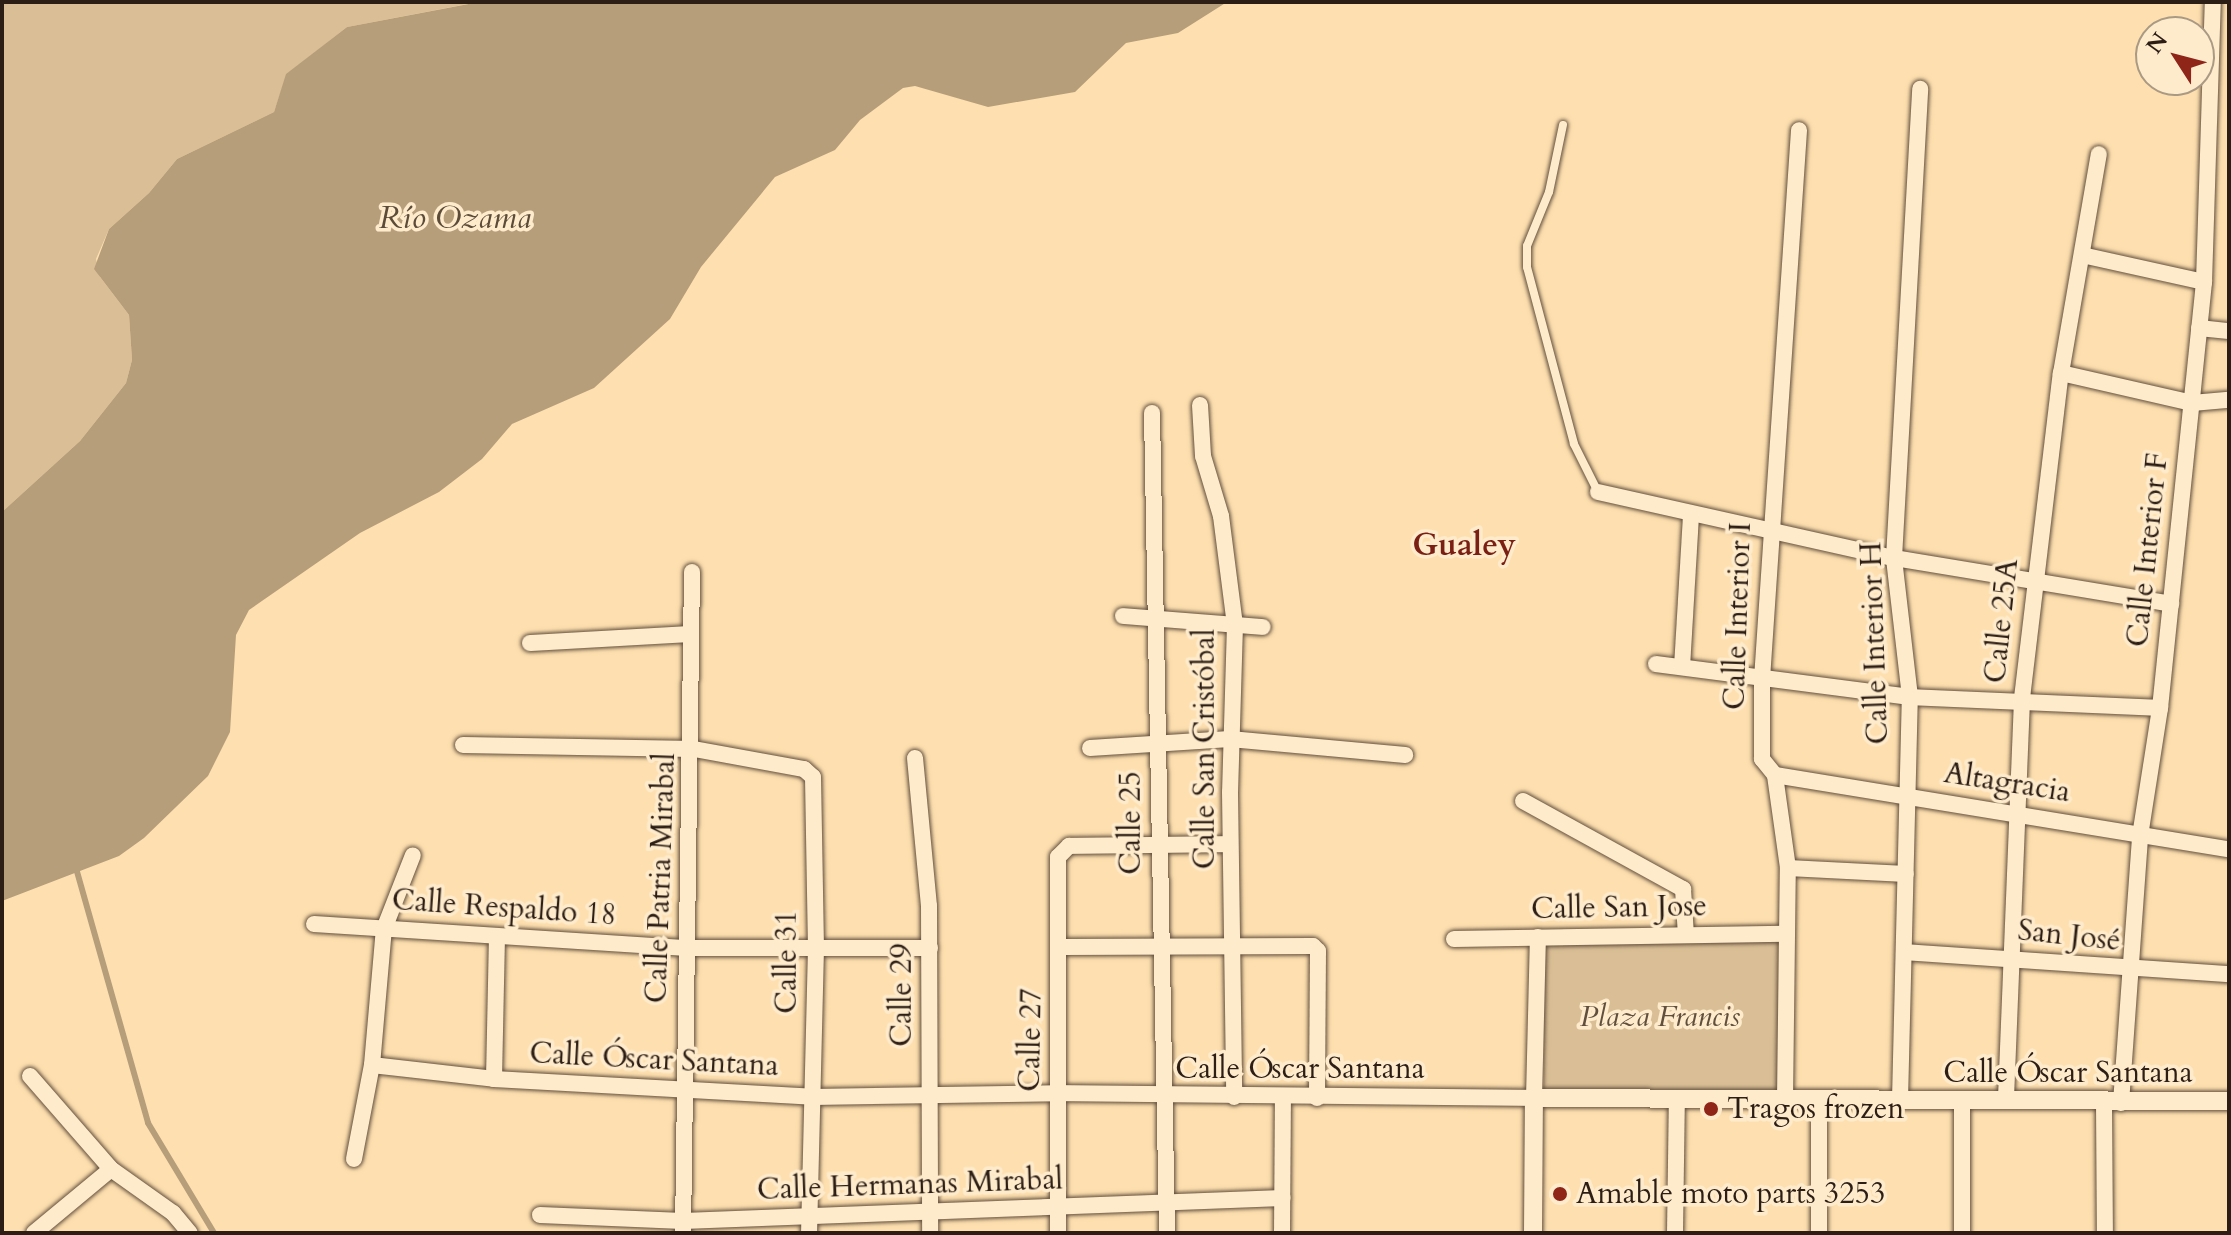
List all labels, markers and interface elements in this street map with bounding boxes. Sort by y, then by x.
north arrow [2135,16,2215,96]
text: N [2139,27,2175,60]
water label: Río Ozama [379,199,531,237]
street label: Calle Interior F [2120,451,2176,649]
street label: Calle Interior I [1717,521,1759,711]
district label: Gualey [1412,526,1516,564]
street label: Calle Interior H [1853,541,1897,745]
street label: Calle 25A [1978,557,2026,685]
street label: Calle San Cristóbal [1187,629,1223,869]
street label: Calle Patria Mirabal [639,752,683,1004]
street label: Altagracia [1941,755,2073,811]
street label: Calle 25 [1113,771,1149,875]
street label: Calle Respaldo 18 [391,882,617,934]
street label: Calle San Jose [1531,888,1707,928]
street label: Calle 31 [769,910,805,1014]
street label: San José [2016,913,2122,959]
street label: Calle 29 [884,943,920,1047]
street label: Calle 27 [1012,988,1050,1092]
park label: Plaza Francis [1580,999,1740,1035]
street label: Calle Óscar Santana [529,1035,779,1085]
street label: Calle Óscar Santana [1175,1051,1425,1087]
street label: Calle Óscar Santana [1943,1055,2193,1091]
place label: Tragos frozen [1727,1091,1904,1127]
marker: Tragos frozen [1702,1100,1720,1118]
street label: Calle Hermanas Mirabal [756,1162,1064,1208]
place label: Amable moto parts 3253 [1576,1176,1885,1212]
marker: Amable moto parts 3253 [1551,1185,1569,1203]

